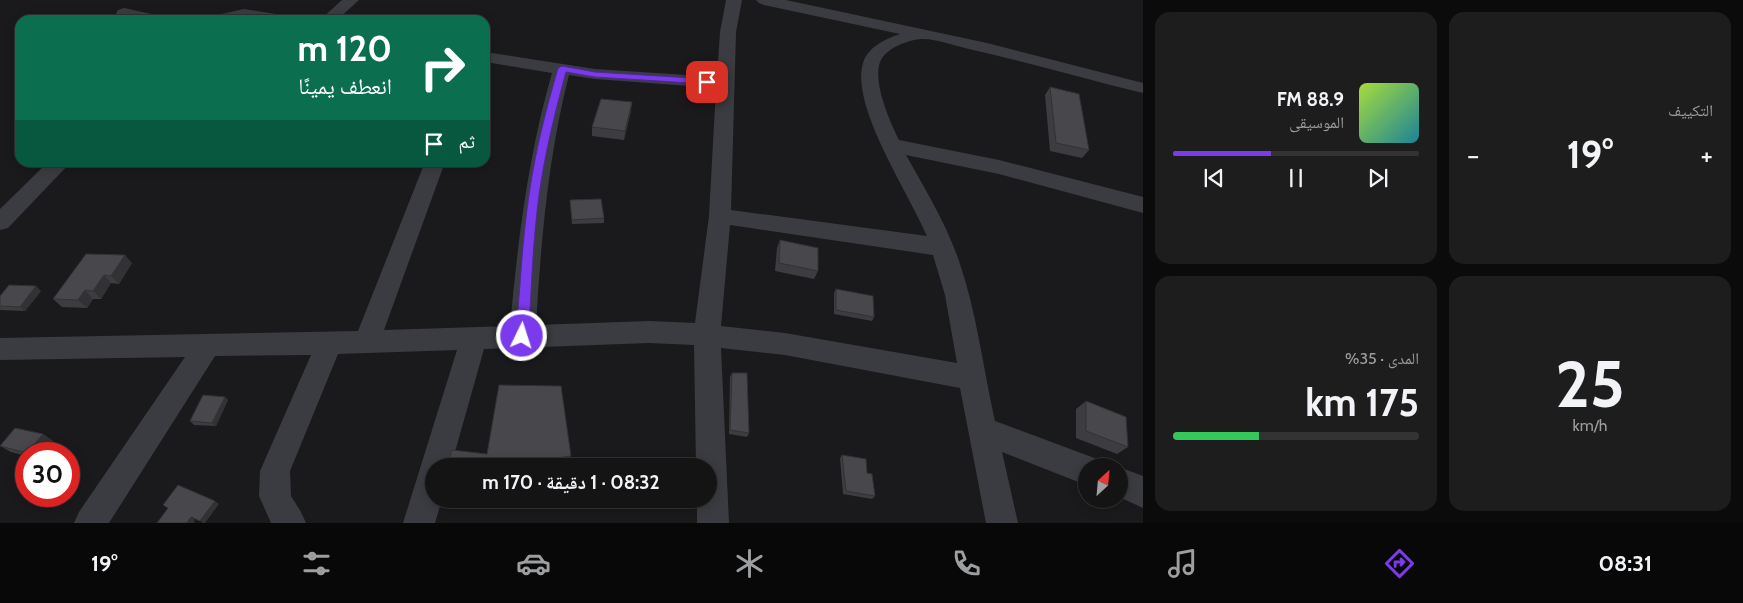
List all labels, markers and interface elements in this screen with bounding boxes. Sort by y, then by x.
text: 120 m [298,27,392,70]
icon: right [410,35,475,100]
pin [686,61,728,103]
icon: arrive [693,68,721,96]
text: انعطف يمينًا [298,73,392,100]
text: 88.9 FM [1277,88,1344,111]
text: التكييف [1668,101,1713,120]
text: الموسيقى [1289,113,1344,132]
icon: arrive [420,130,448,158]
text: ثم [458,130,475,153]
text: 19° [1567,131,1613,178]
text: − [1467,138,1479,172]
text: + [1701,138,1713,172]
icon: previous [1200,164,1228,192]
icon: pause [1282,164,1310,192]
icon: next [1364,164,1392,192]
position arrow [495,309,547,361]
text: 25 [1555,344,1625,423]
text: المدى · 35% [1345,349,1419,368]
text: 175 km [1305,379,1419,426]
text: km/h [1572,416,1608,435]
speed limit sign: 30 [15,442,80,507]
north arrow [1078,458,1128,508]
map controls [1078,458,1128,508]
text: 08:32 · 1 دقيقة · 170 m [482,471,660,494]
icon: filters [299,546,334,581]
icon: car [516,546,551,581]
icon: climate [732,546,767,581]
icon: phone [949,546,984,581]
icon: music [1165,546,1200,581]
icon: directions [1382,546,1417,581]
text: 19° [91,550,118,577]
text: 08:31 [1599,550,1652,577]

